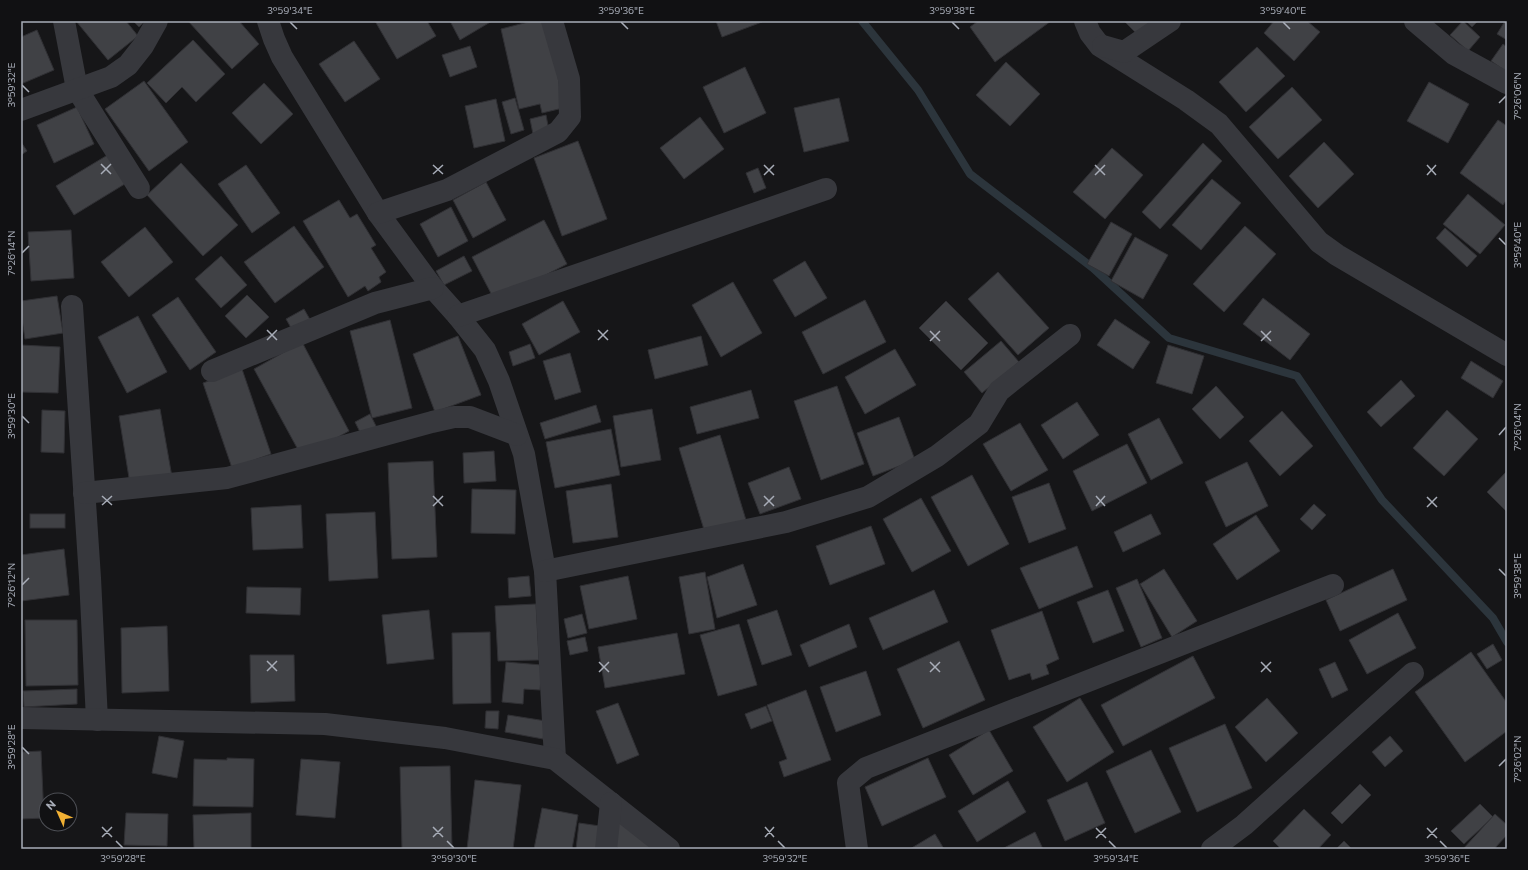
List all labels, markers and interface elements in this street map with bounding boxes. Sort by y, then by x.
text: 3°59'34"E [267,4,313,16]
text: 3°59'36"E [598,4,644,16]
text: 3°59'38"E [929,4,975,16]
text: 3°59'40"E [1260,4,1306,16]
text: 3°59'32"E [5,62,17,108]
text: 7°26'06"N [1511,72,1523,120]
text: 3°59'40"E [1511,222,1523,268]
text: 7°26'14"N [5,230,17,276]
text: 3°59'30"E [5,393,17,439]
text: 7°26'04"N [1511,403,1523,451]
text: 3°59'38"E [1511,553,1523,599]
text: 7°26'12"N [5,563,17,607]
text: 3°59'28"E [5,724,17,770]
text: 7°26'02"N [1511,736,1523,782]
north arrow [38,792,78,832]
text: N [43,797,58,812]
text: 3°59'28"E [100,852,146,864]
text: 3°59'30"E [431,852,477,864]
text: 3°59'32"E [762,852,808,864]
text: 3°59'34"E [1093,852,1139,864]
text: 3°59'36"E [1424,852,1470,864]

